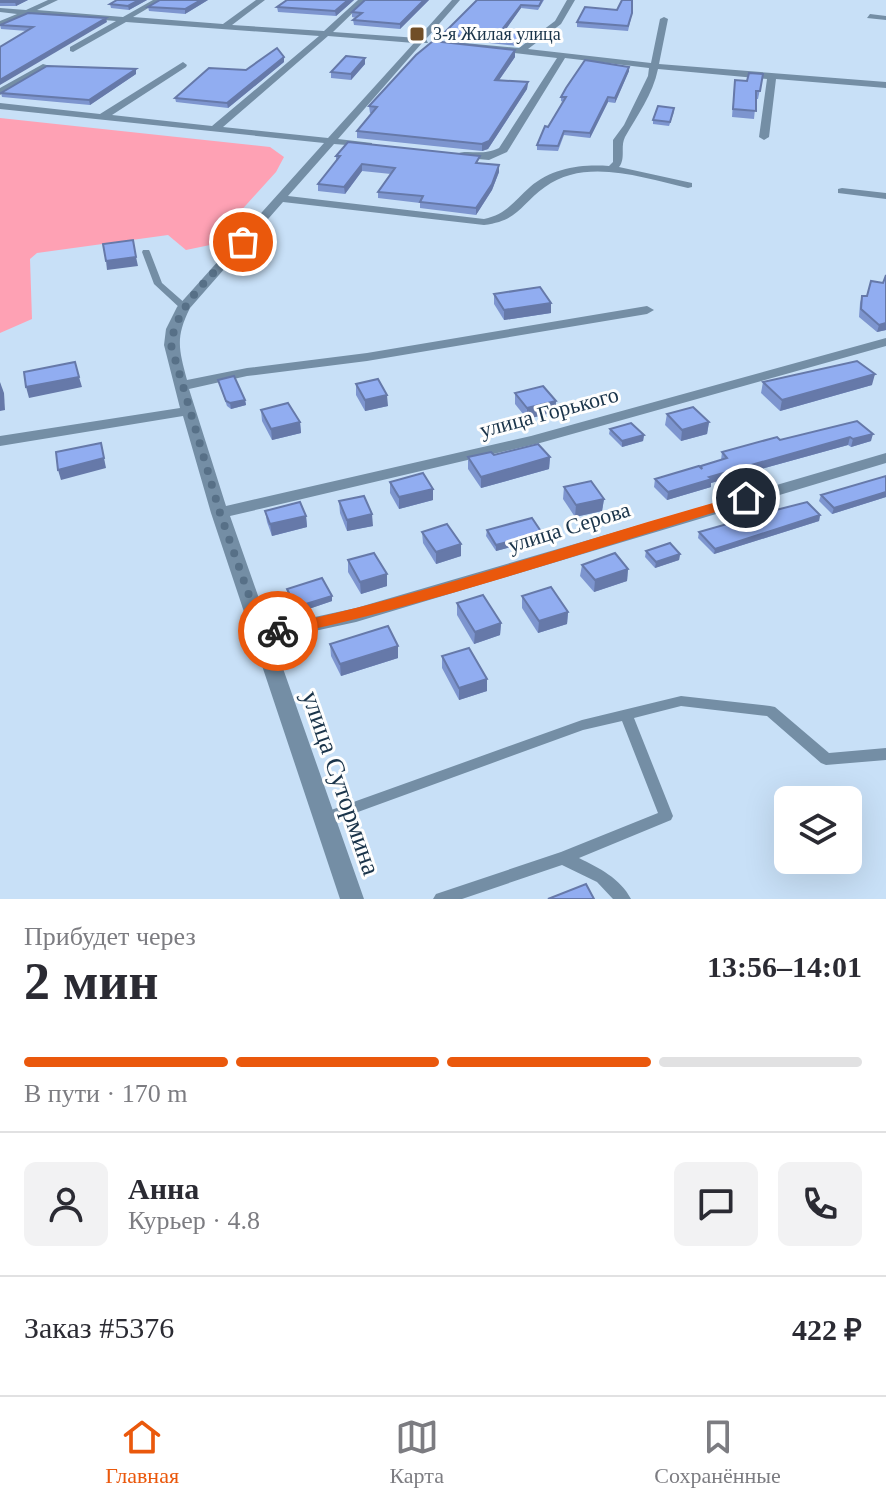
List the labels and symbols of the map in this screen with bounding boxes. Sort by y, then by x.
place label: 3-я Жилая улица [433,24,561,44]
marker: 3-я Жилая улица [408,25,426,43]
pin [209,208,277,276]
street label: улица Горького [477,381,621,443]
pin [712,464,780,532]
street label: улица Серова [505,497,633,557]
courier [238,591,318,671]
street label: улица Сутормина [296,687,386,879]

